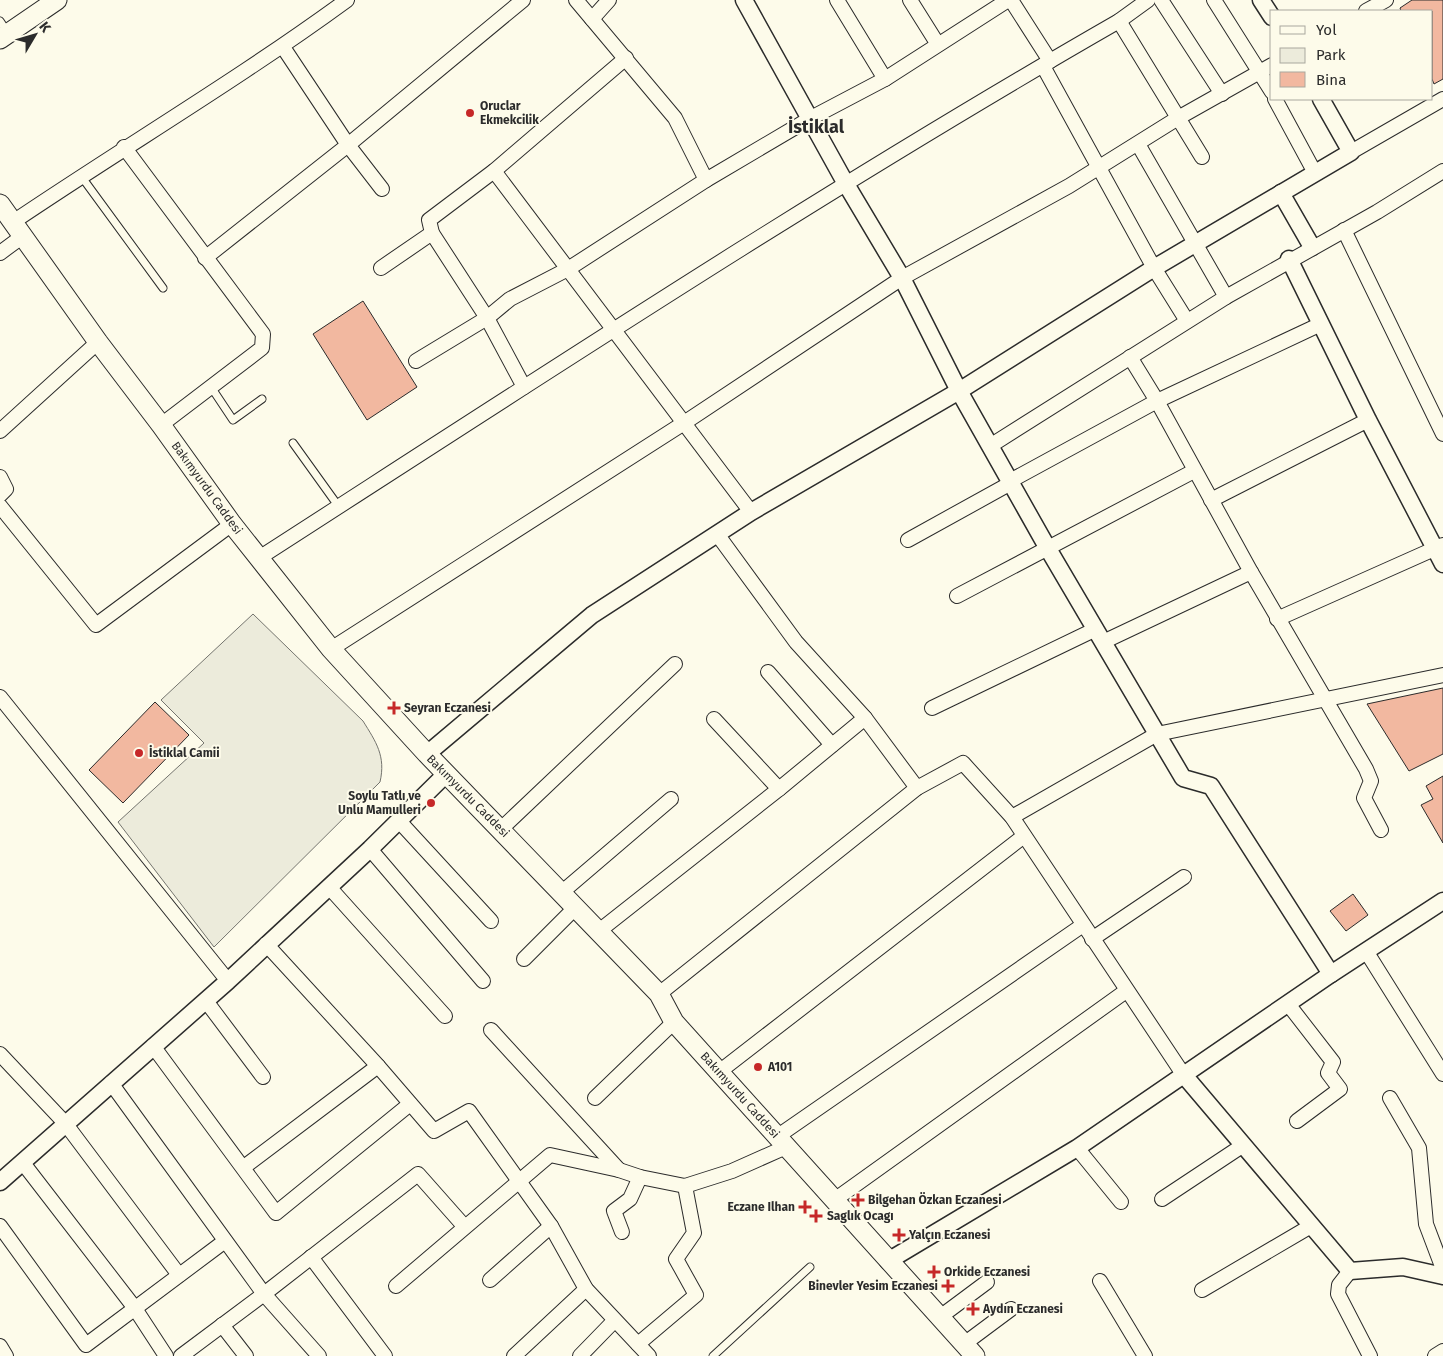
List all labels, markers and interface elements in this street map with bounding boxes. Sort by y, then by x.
north arrow [10,10,60,60]
legend [1270,10,1433,100]
text: K [35,19,55,37]
text: Yol [1316,21,1337,39]
text: Park [1316,46,1346,64]
text: Bina [1316,71,1346,89]
place label: Oruclar Ekmekcilik [480,99,539,127]
marker: Oruclar Ekmekcilik [464,107,476,119]
district label: İstiklal [788,116,845,138]
street label: Bakımyurdu Caddesi [169,439,245,537]
place label: Seyran Eczanesi [404,701,491,715]
marker: Seyran Eczanesi [388,702,400,714]
place label: İstiklal Camii [149,745,220,760]
marker: İstiklal Camii [133,747,145,759]
street label: Bakımyurdu Caddesi [424,752,512,840]
place label: Soylu Tatlı ve Unlu Mamulleri [338,789,421,817]
marker: Soylu Tatlı ve Unlu Mamulleri [425,797,437,809]
street label: Bakımyurdu Caddesi [698,1049,782,1141]
place label: A101 [767,1060,792,1074]
marker: A101 [752,1061,764,1073]
place label: Bilgehan Özkan Eczanesi [868,1191,1002,1207]
marker: Bilgehan Özkan Eczanesi [852,1194,864,1206]
place label: Eczane Ilhan [727,1200,795,1214]
marker: Eczane Ilhan [799,1201,811,1213]
marker: Saglık Ocagı [809,1209,823,1223]
place label: Saglık Ocagı [827,1209,894,1223]
place label: Yalçın Eczanesi [908,1228,990,1243]
marker: Yalçın Eczanesi [893,1229,905,1241]
place label: Orkide Eczanesi [944,1265,1030,1279]
marker: Orkide Eczanesi [928,1266,940,1278]
place label: Binevler Yesim Eczanesi [808,1279,938,1293]
marker: Binevler Yesim Eczanesi [942,1280,954,1292]
place label: Aydın Eczanesi [982,1302,1063,1316]
marker: Aydın Eczanesi [967,1303,979,1315]

